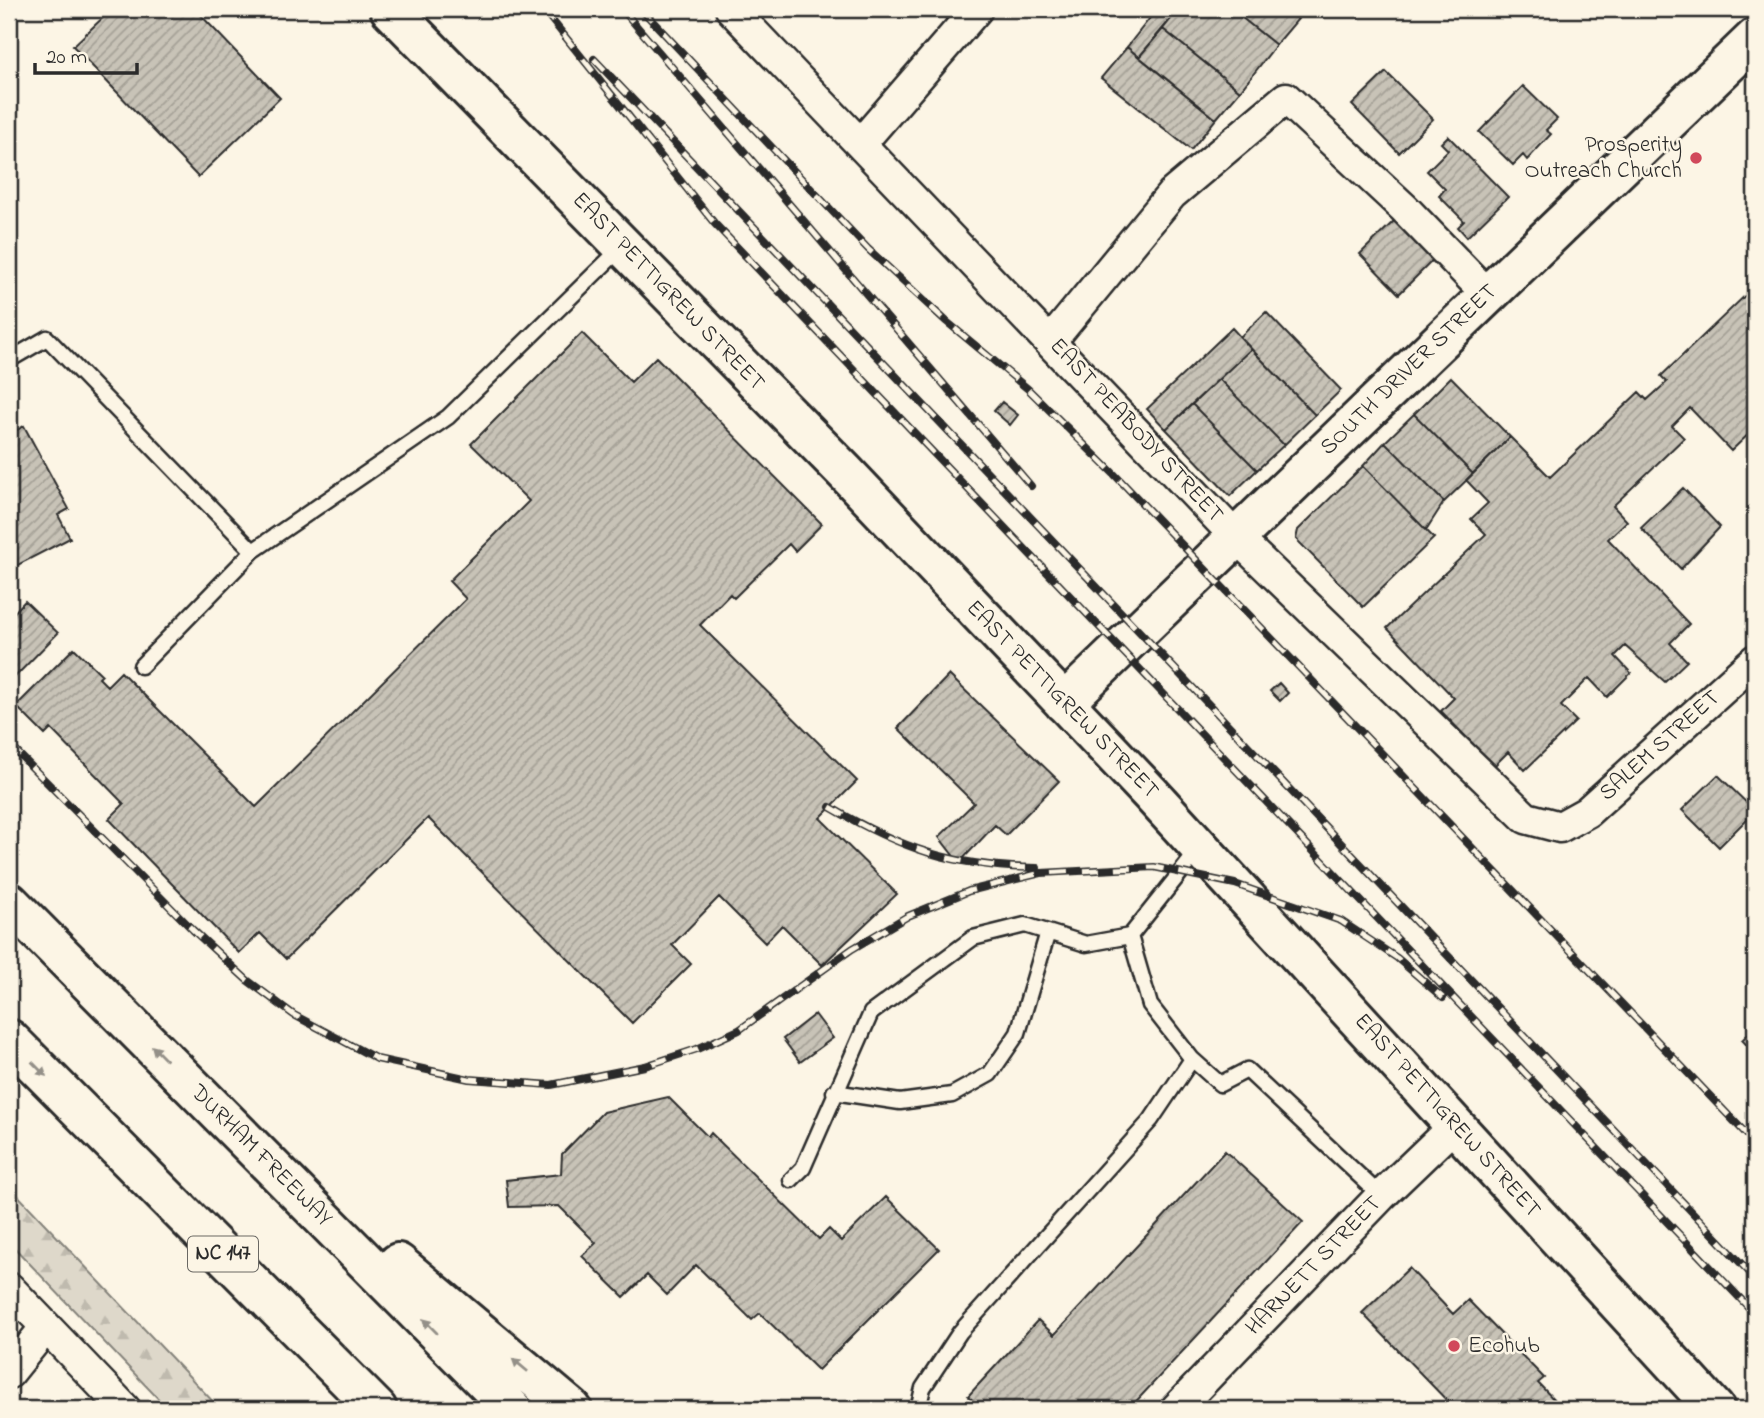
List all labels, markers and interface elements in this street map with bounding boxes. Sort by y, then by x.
scale bar [35,32,136,76]
text: 20 m [46,43,87,73]
place label: Prosperity Outreach Church [1524,129,1682,188]
marker: Prosperity Outreach Church [1688,150,1704,166]
street label: EAST PETTIGREW STREET [564,185,772,399]
street label: SOUTH DRIVER STREET [1313,276,1505,464]
street label: EAST PEABODY STREET [1041,331,1231,531]
street label: EAST PETTIGREW STREET [958,593,1166,807]
street label: SALEM STREET [1592,683,1728,809]
street label: EAST PETTIGREW STREET [1346,1006,1548,1226]
one-way arrow [151,1045,167,1062]
one-way arrow [31,1061,47,1077]
street label: DURHAM FREEWAY [182,1077,340,1235]
street label: HARNETT STREET [1238,1189,1390,1343]
road number: NC 147 [188,1236,258,1272]
one-way arrow [422,1318,438,1335]
place label: Ecohub [1468,1330,1540,1363]
marker: Ecohub [1446,1338,1462,1354]
one-way arrow [511,1357,529,1373]

